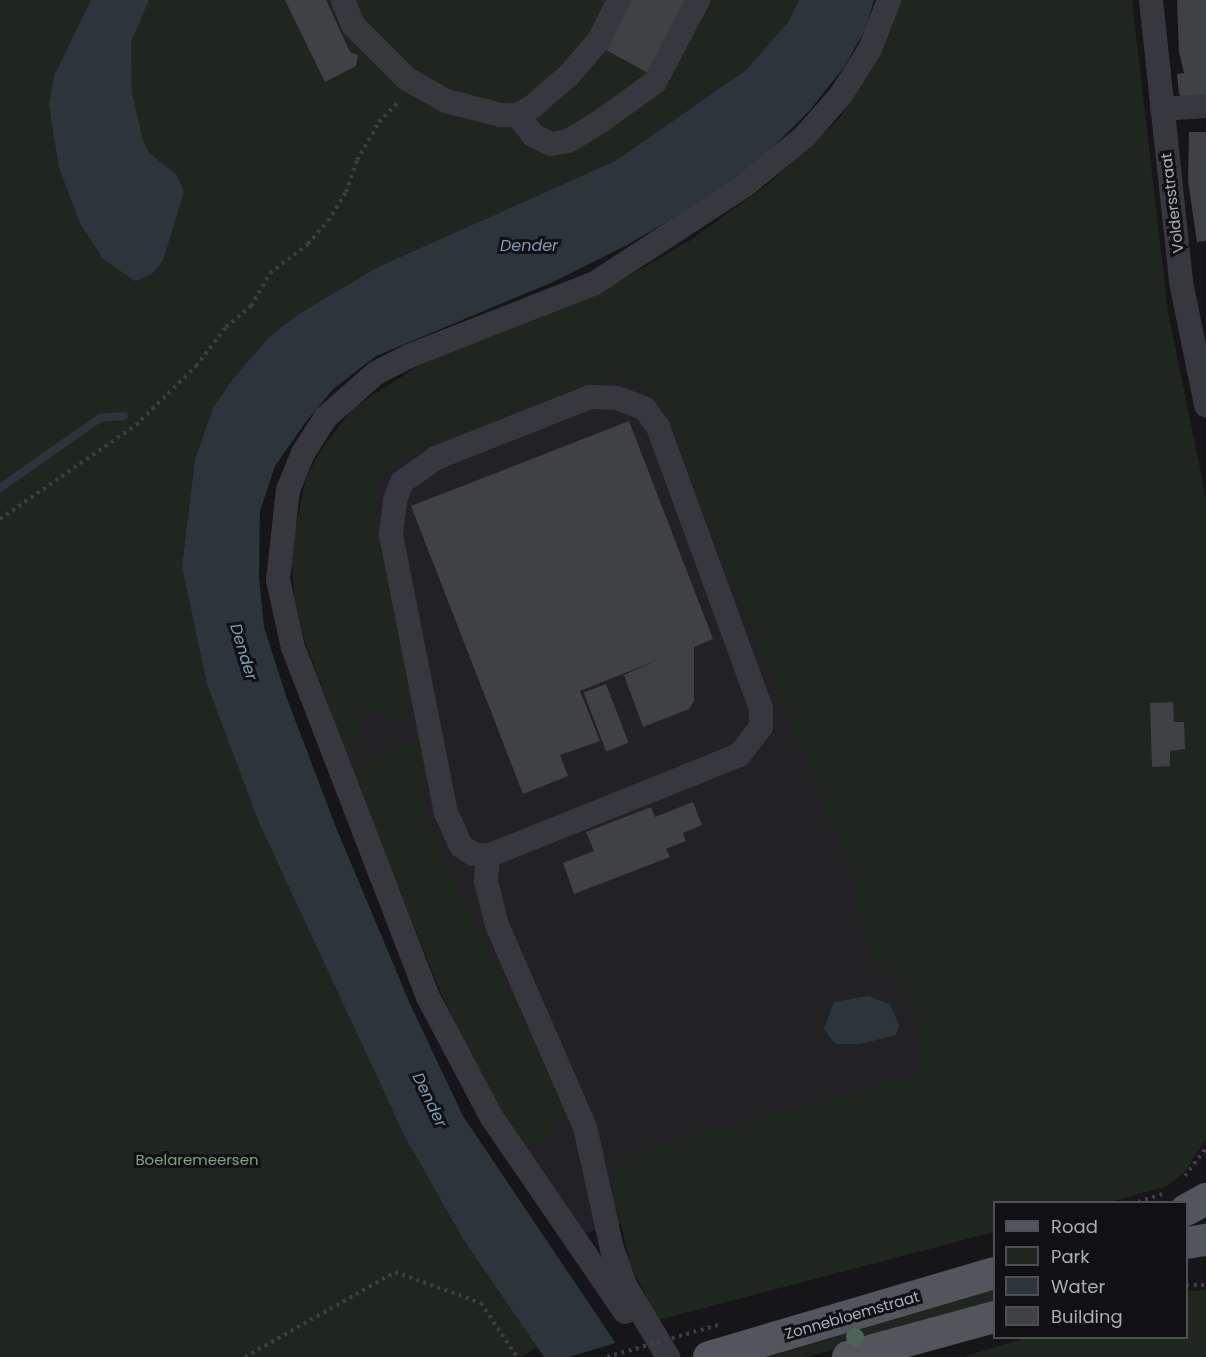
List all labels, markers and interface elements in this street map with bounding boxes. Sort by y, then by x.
street label: Voldersstraat [1157,152,1187,254]
water label: Dender [500,236,558,256]
water label: Dender [225,621,261,683]
water label: Dender [408,1070,450,1130]
park label: Boelaremeersen [135,1151,259,1169]
legend [993,1201,1188,1339]
text: Road [1051,1214,1098,1239]
text: Park [1051,1244,1090,1269]
text: Water [1051,1274,1105,1299]
street label: Zonnebloemstraat [783,1287,921,1343]
text: Building [1051,1304,1123,1329]

